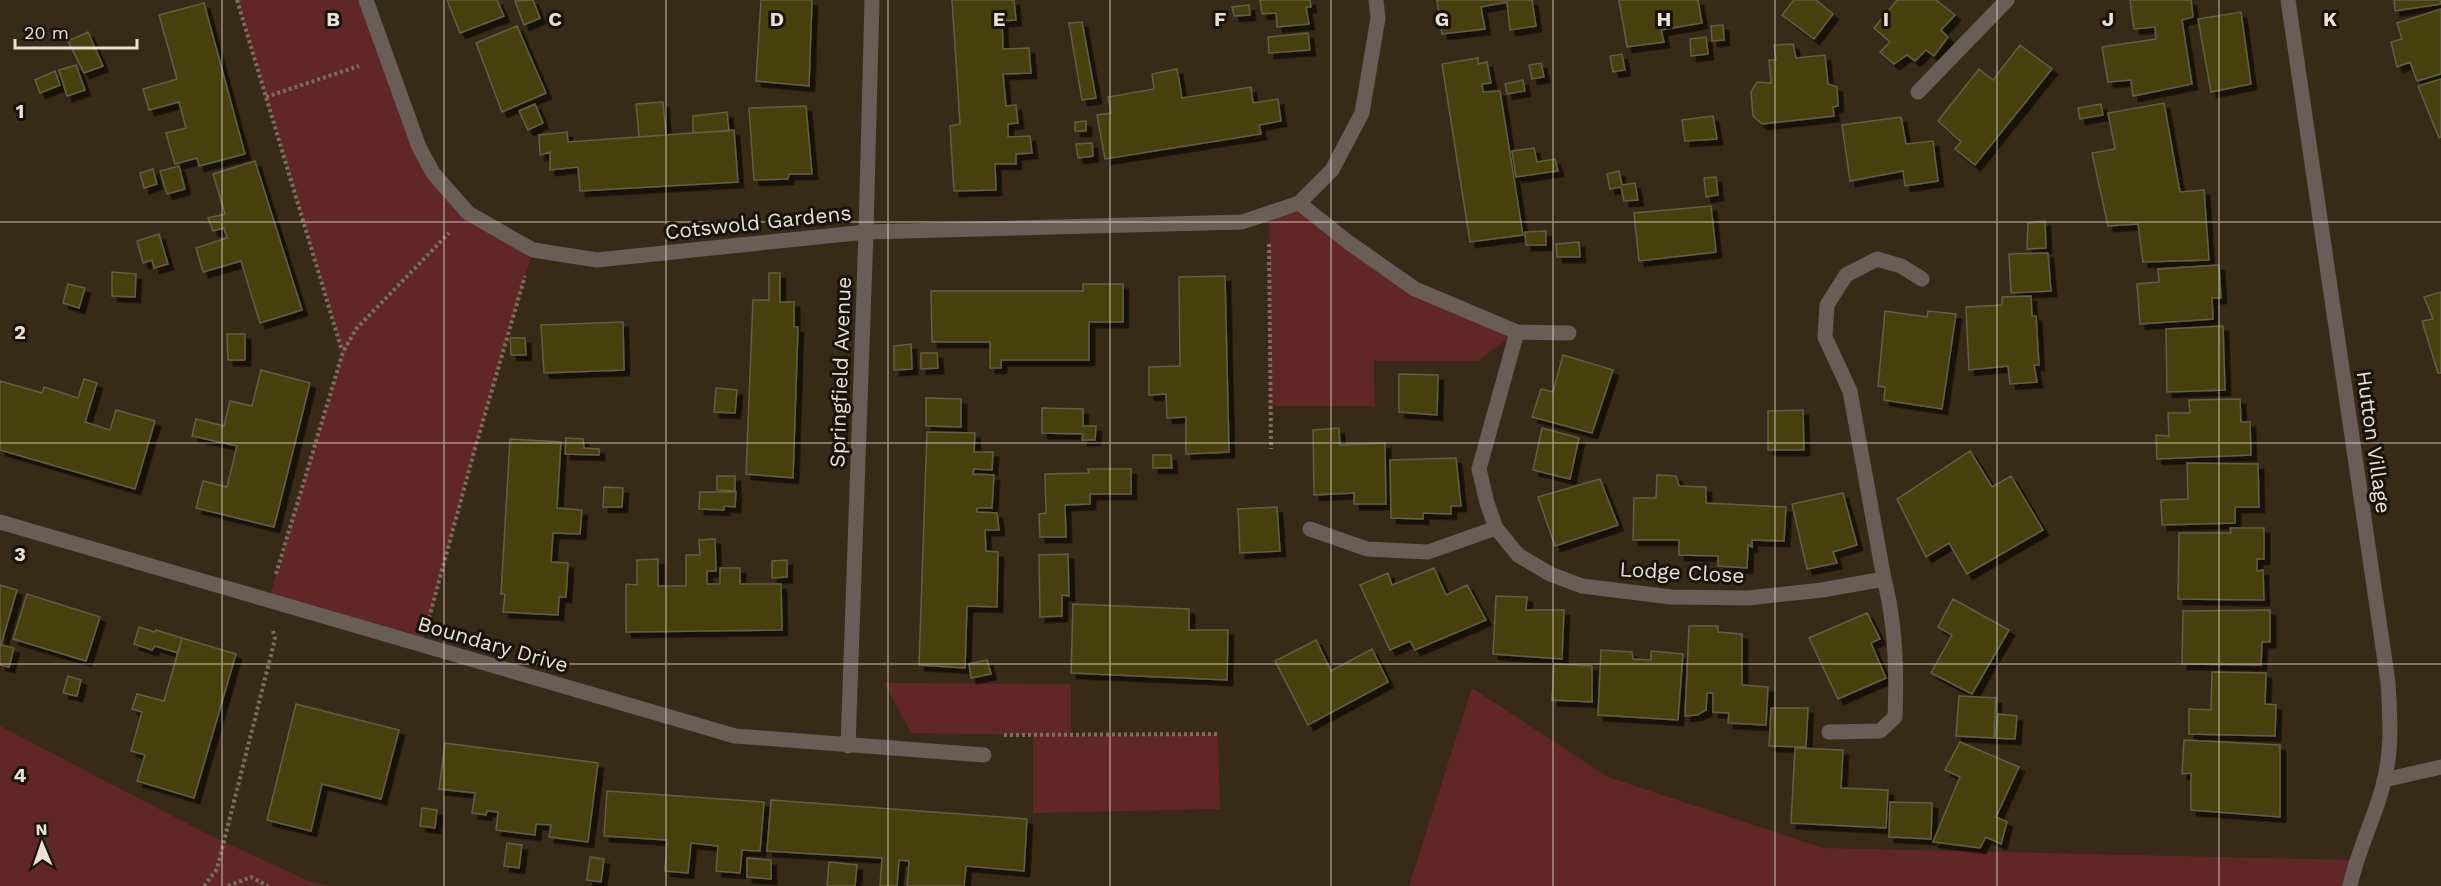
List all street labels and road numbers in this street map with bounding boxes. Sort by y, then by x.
street label: Cotswold Gardens [664,200,852,244]
street label: Springfield Avenue [824,276,856,468]
street label: Hutton Village [2352,369,2396,515]
street label: Lodge Close [1619,556,1745,588]
street label: Boundary Drive [415,611,571,677]

